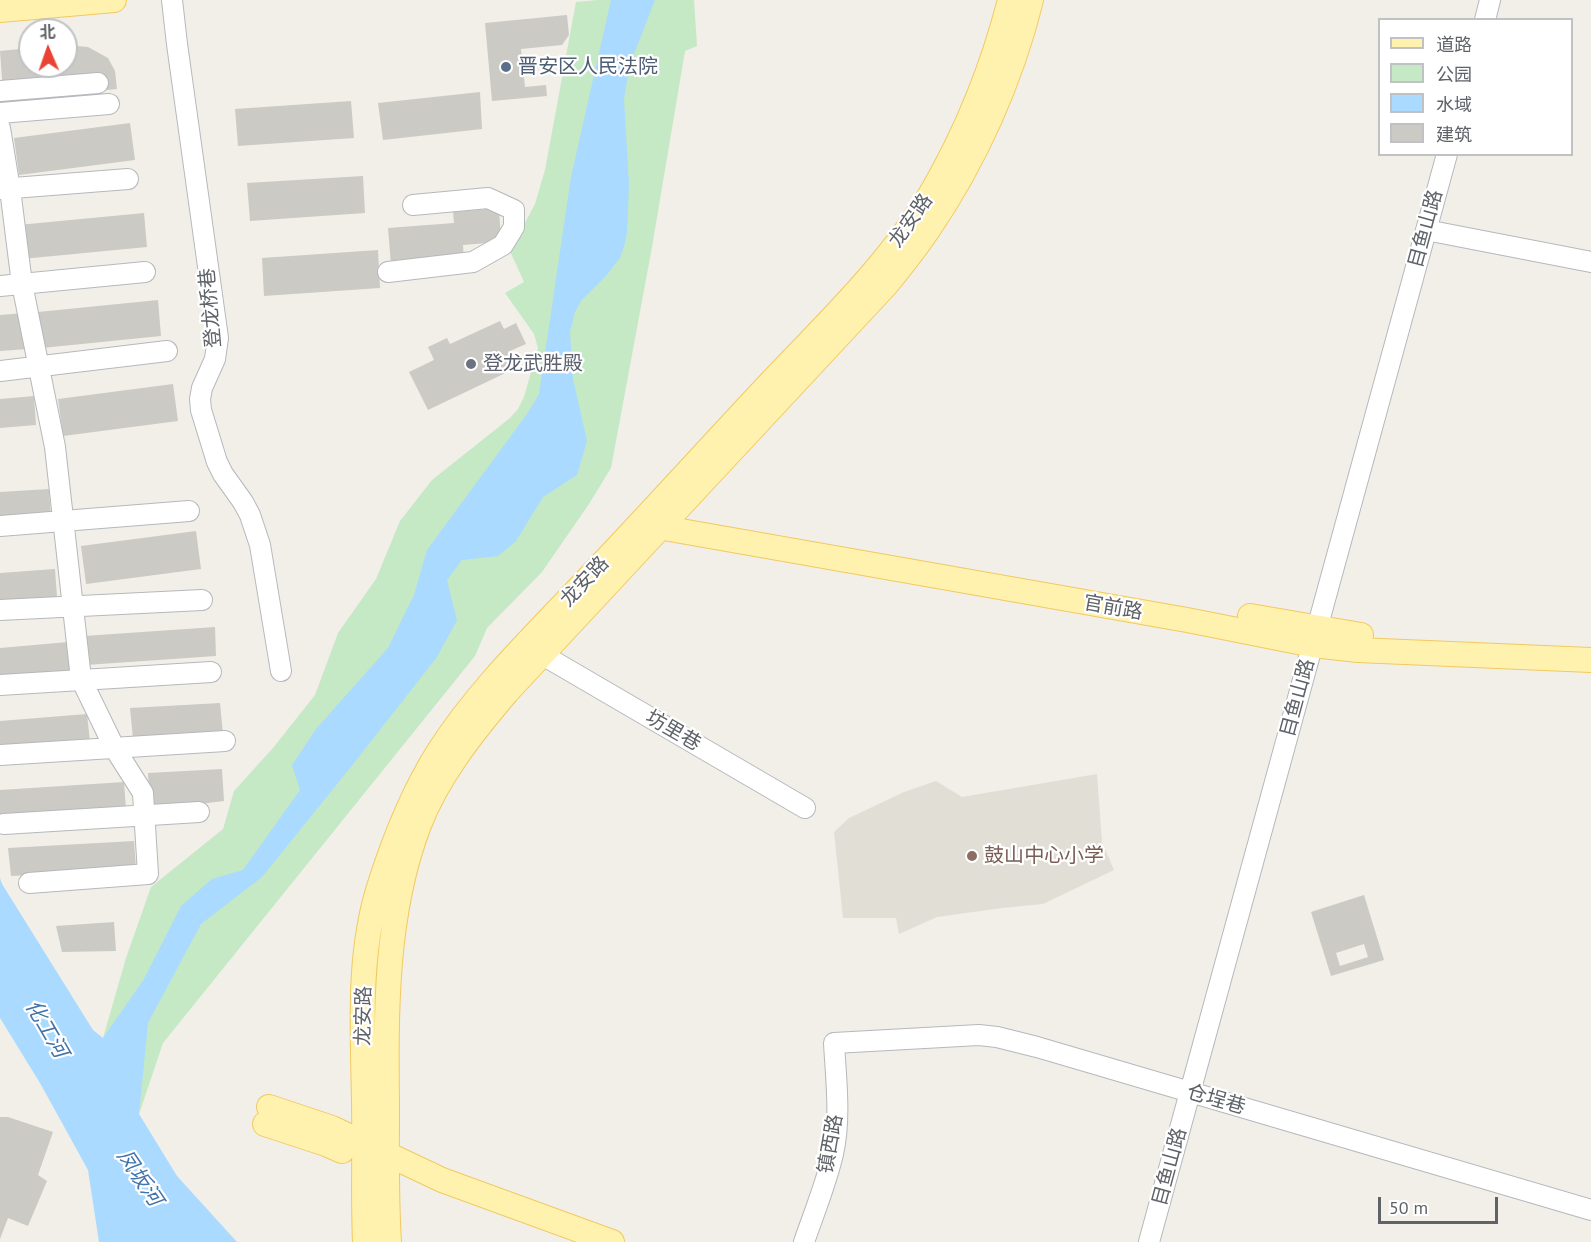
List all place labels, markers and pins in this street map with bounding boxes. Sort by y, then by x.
place label: 晋安区人民法院 [518,55,658,79]
marker: 晋安区人民法院 [499,60,513,74]
place label: 登龙武胜殿 [483,352,583,376]
marker: 登龙武胜殿 [464,357,478,371]
place label: 鼓山中心小学 [984,844,1104,868]
marker: 鼓山中心小学 [965,849,979,863]

